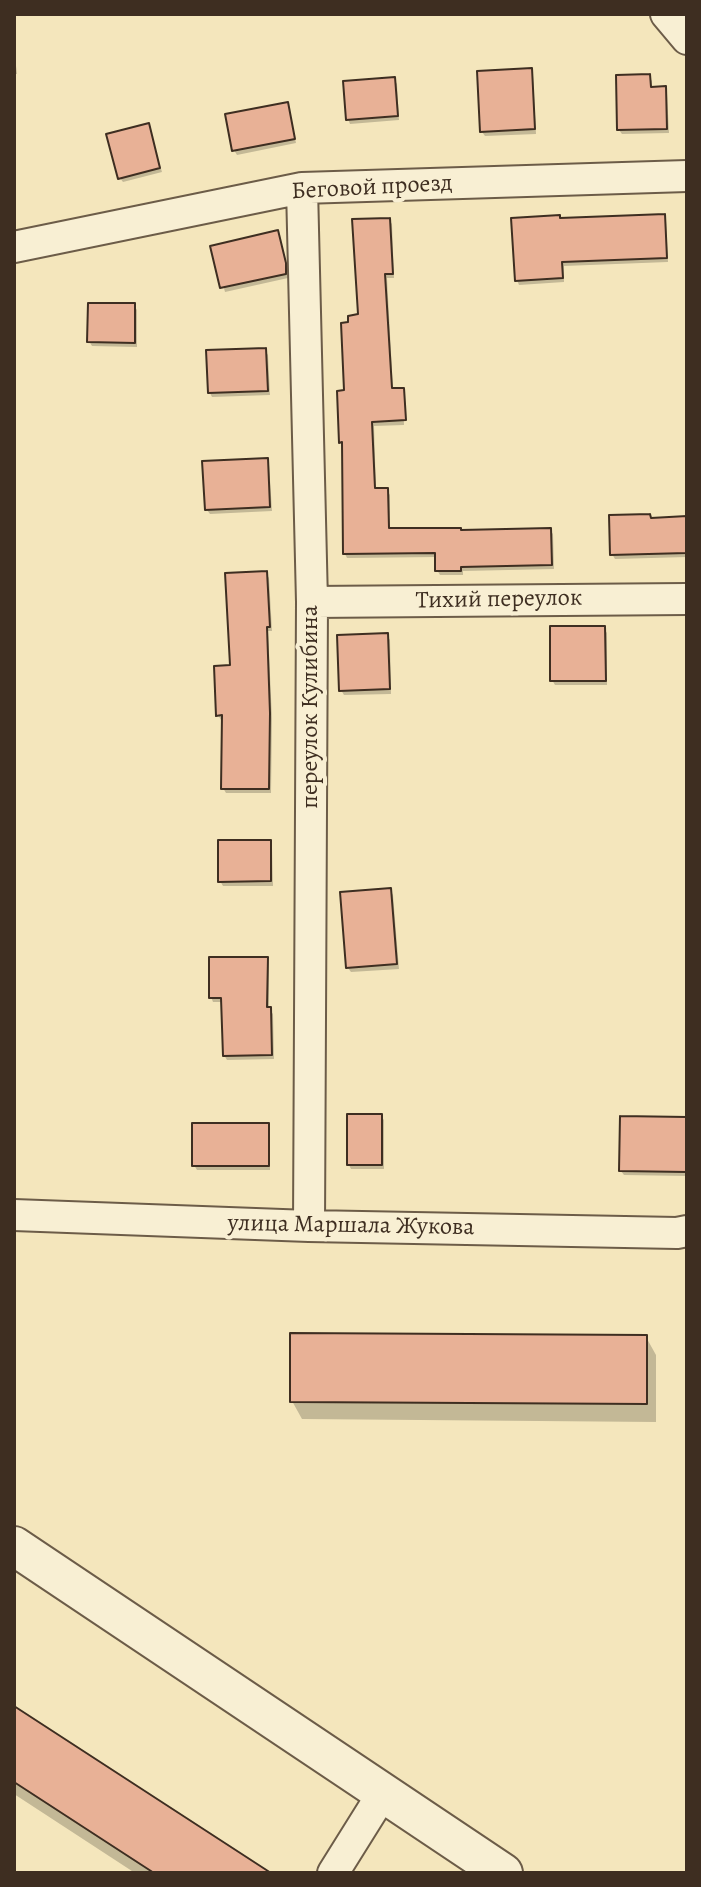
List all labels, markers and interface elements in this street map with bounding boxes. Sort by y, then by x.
street label: Беговой проезд [291,169,453,207]
street label: Тихий переулок [415,584,583,616]
street label: переулок Кулибина [297,605,325,809]
street label: улица Маршала Жукова [227,1209,475,1243]

